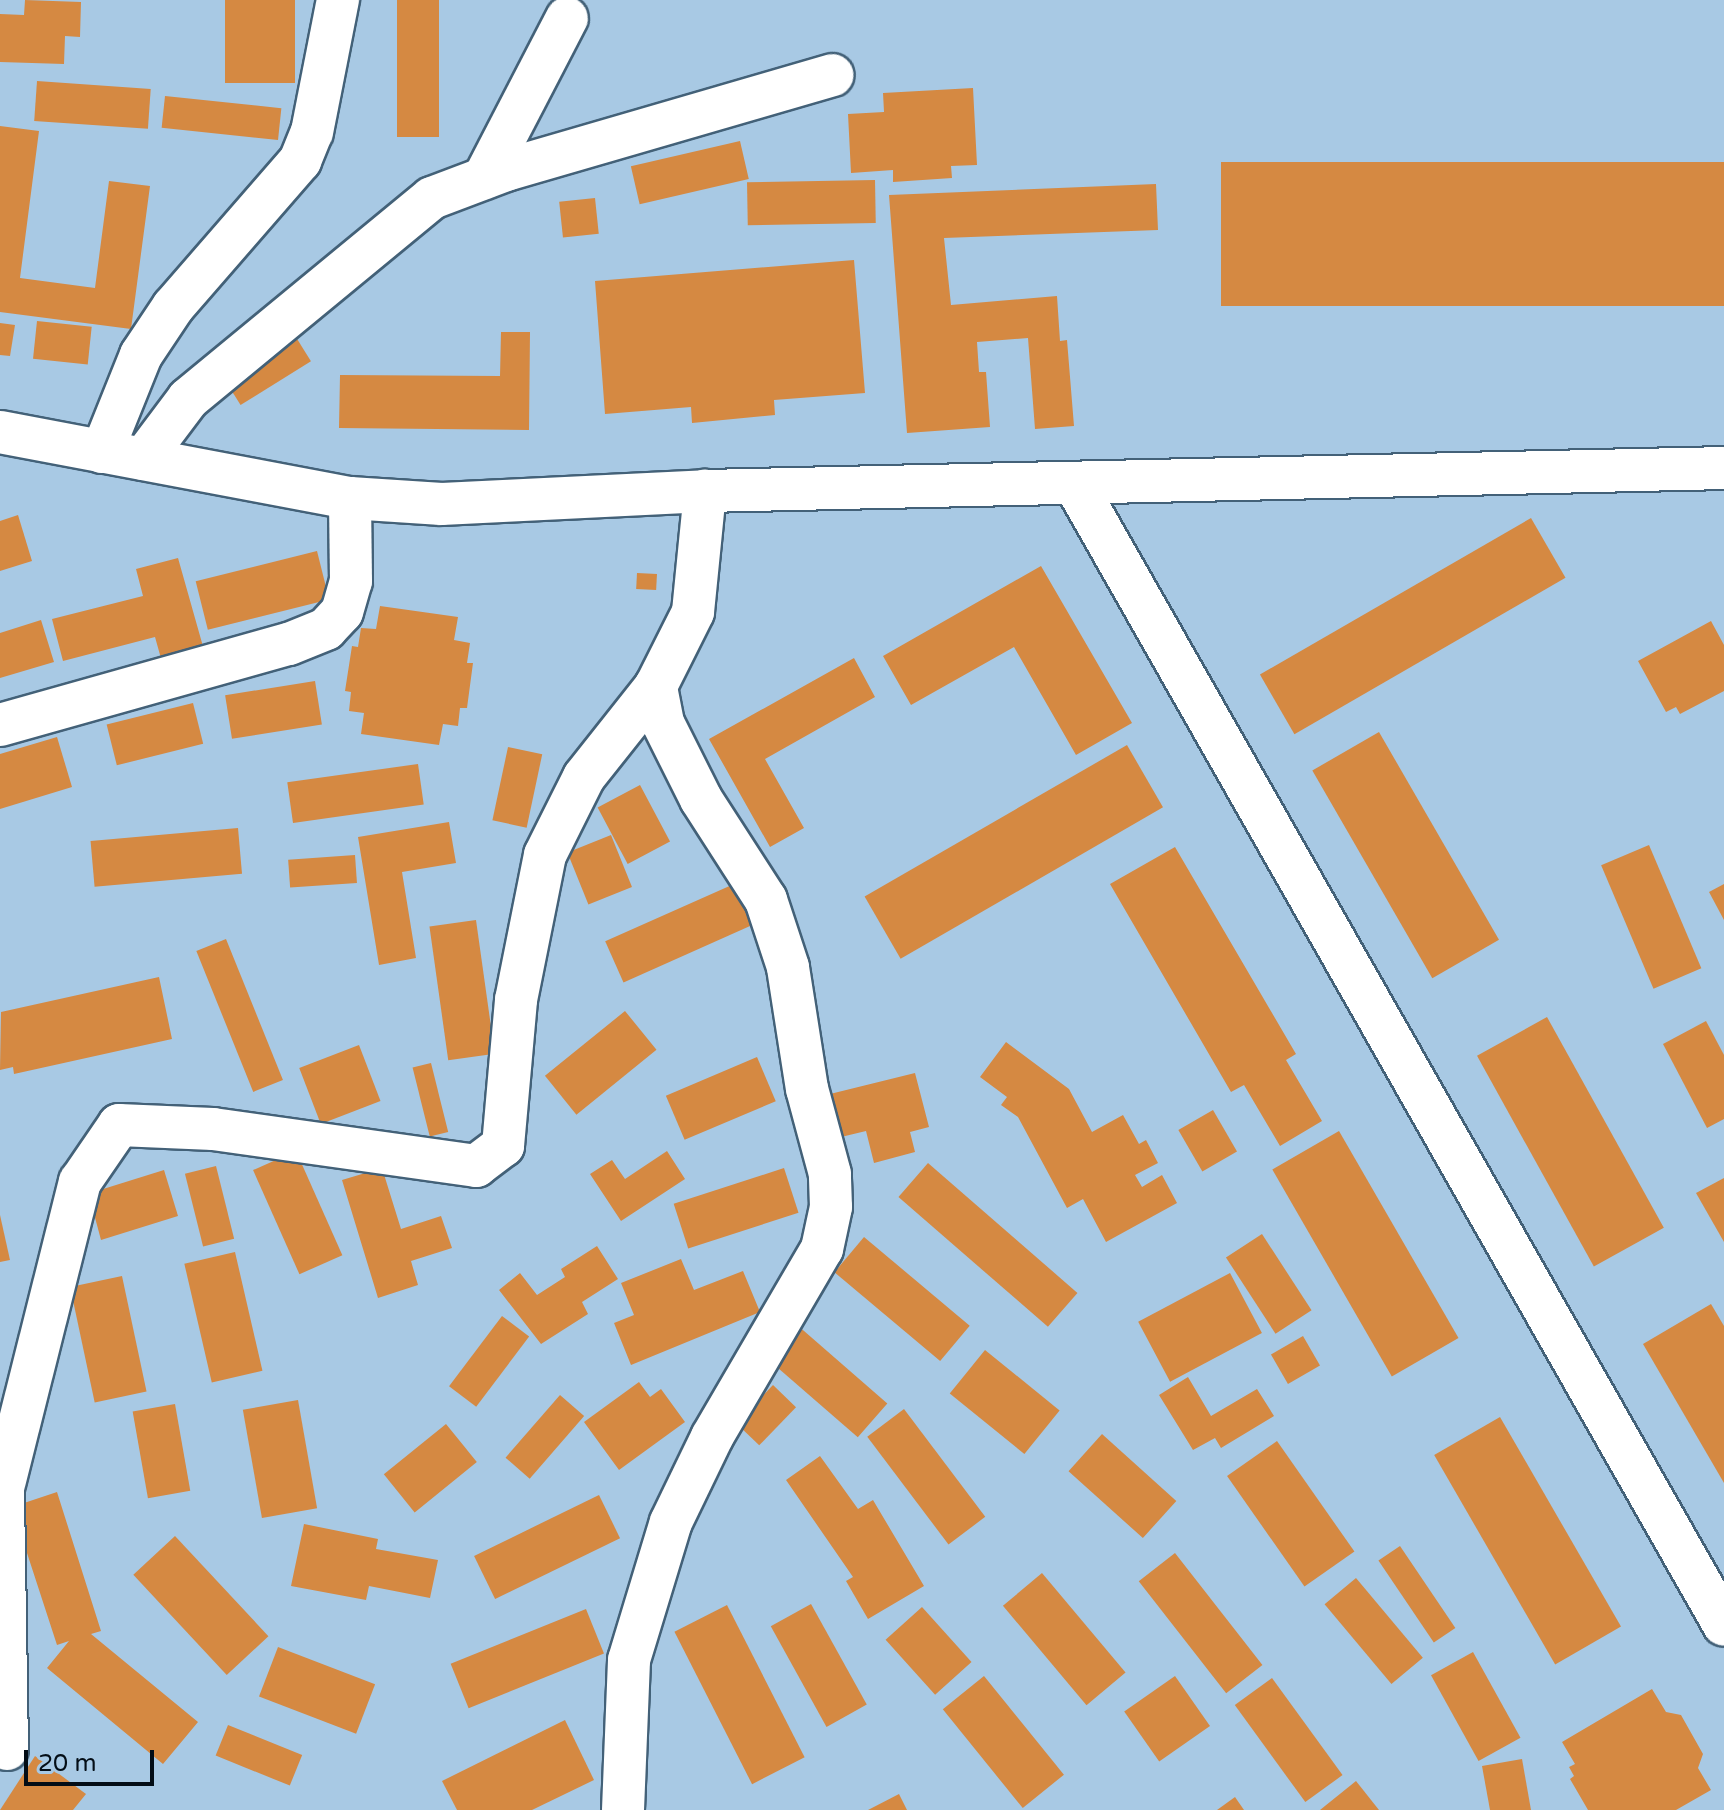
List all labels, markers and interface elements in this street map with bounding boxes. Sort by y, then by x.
scale bar [28,1734,158,1784]
text: 20 m [38,1749,96,1778]

